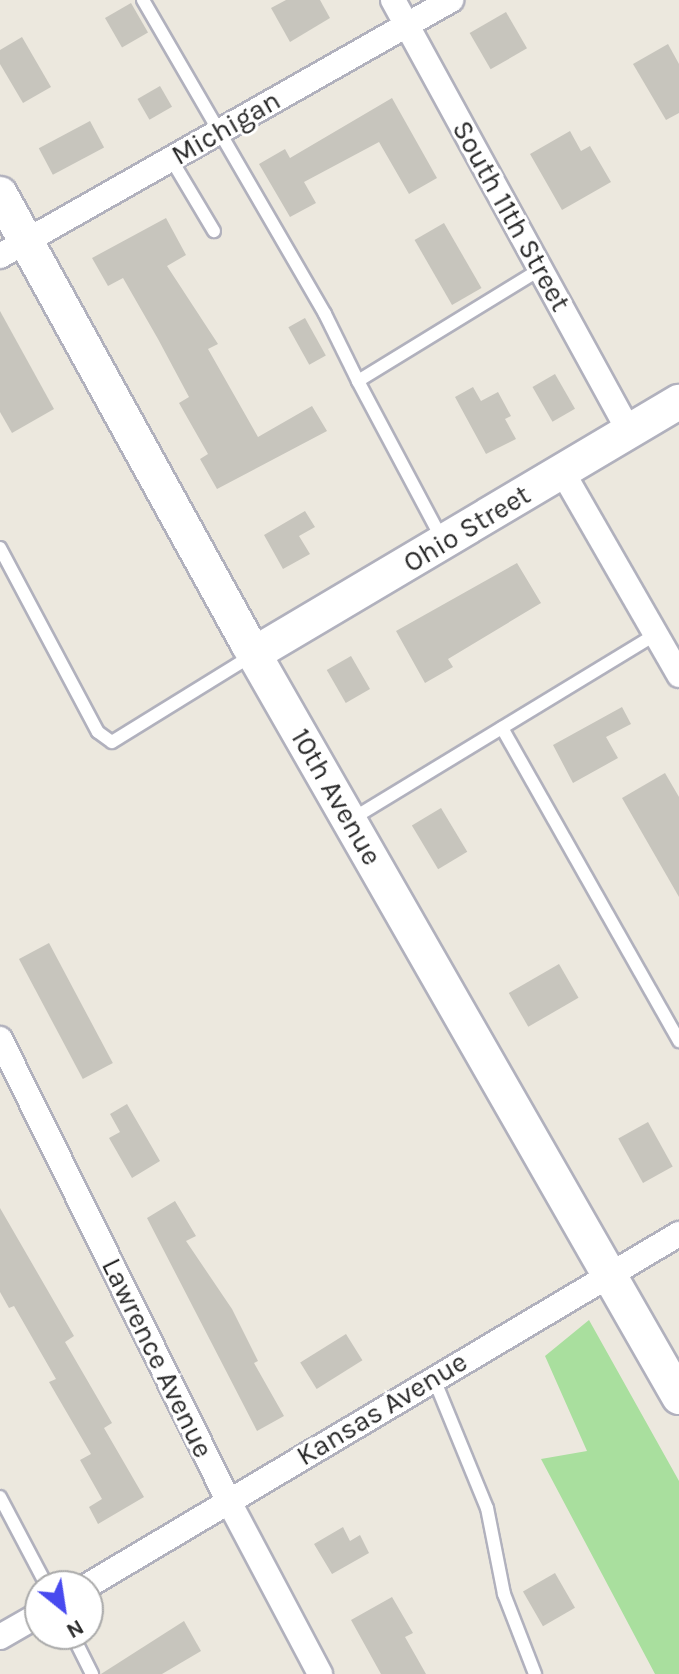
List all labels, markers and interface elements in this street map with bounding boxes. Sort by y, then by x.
street label: Michigan [166,83,286,173]
street label: South 11th Street [445,115,577,317]
street label: Ohio Street [397,478,537,580]
street label: 10th Avenue [283,723,389,871]
street label: Lawrence Avenue [94,1253,220,1463]
street label: Kansas Avenue [291,1345,473,1473]
north arrow [24,1570,104,1650]
text: N [62,1614,88,1644]

